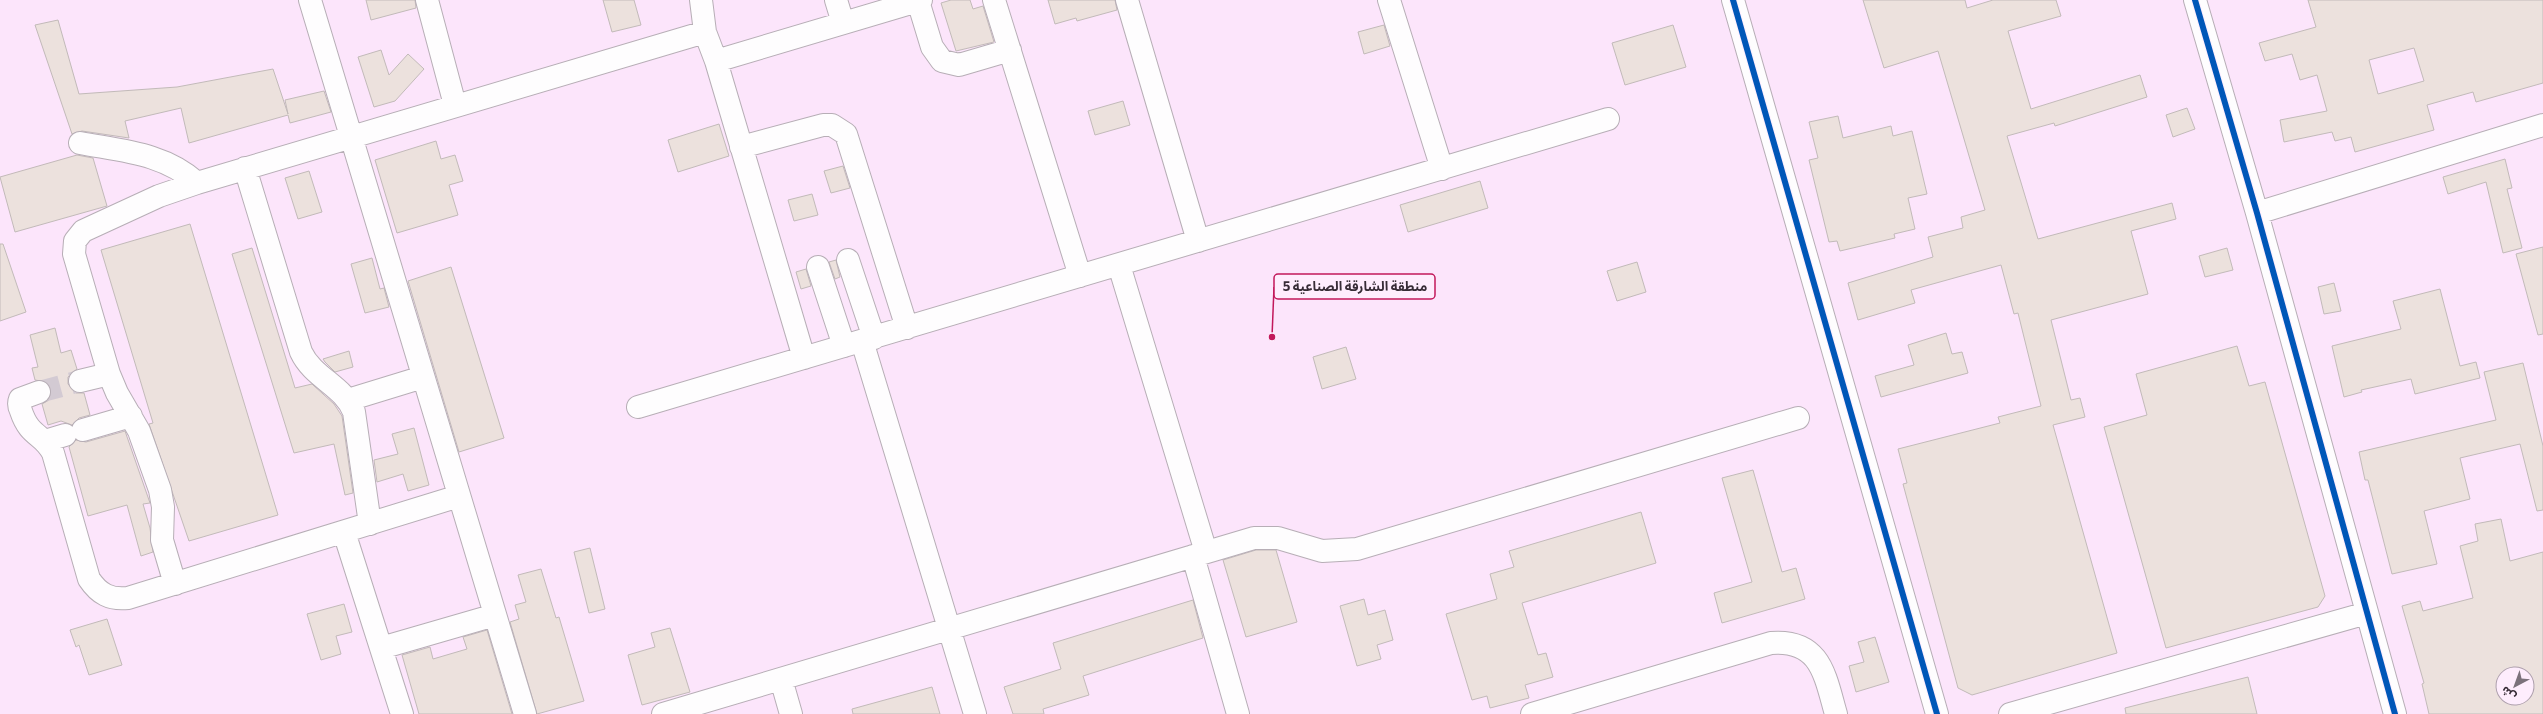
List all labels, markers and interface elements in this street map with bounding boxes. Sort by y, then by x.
callout: منطقة الشارقة الصناعية 5 [1274,274,1435,299]
text: منطقة الشارقة الصناعية 5 [1283,278,1427,294]
north arrow [2495,666,2535,706]
text: ش [2498,683,2519,704]

